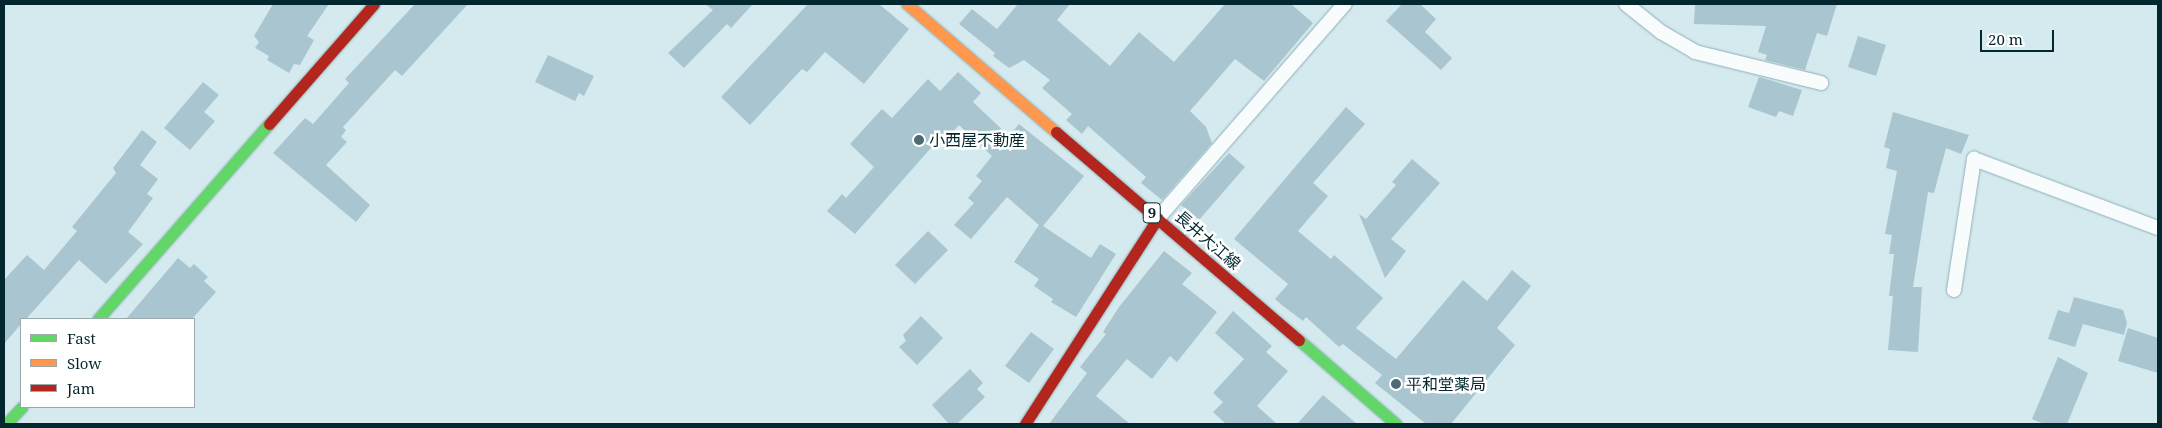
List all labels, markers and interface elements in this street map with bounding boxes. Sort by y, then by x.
scale bar [1982,20,2056,52]
text: 20 m [1988,29,2023,49]
place label: 小西屋不動産 [929,130,1025,150]
marker: 小西屋不動産 [913,134,925,146]
road number: 9 [1142,200,1162,226]
street label: 長井大江線 [1172,207,1244,273]
legend [20,318,195,408]
text: Fast [67,328,96,348]
text: Slow [67,353,101,373]
place label: 平和堂薬局 [1406,374,1486,394]
text: Jam [67,378,95,398]
marker: 平和堂薬局 [1390,378,1402,390]

